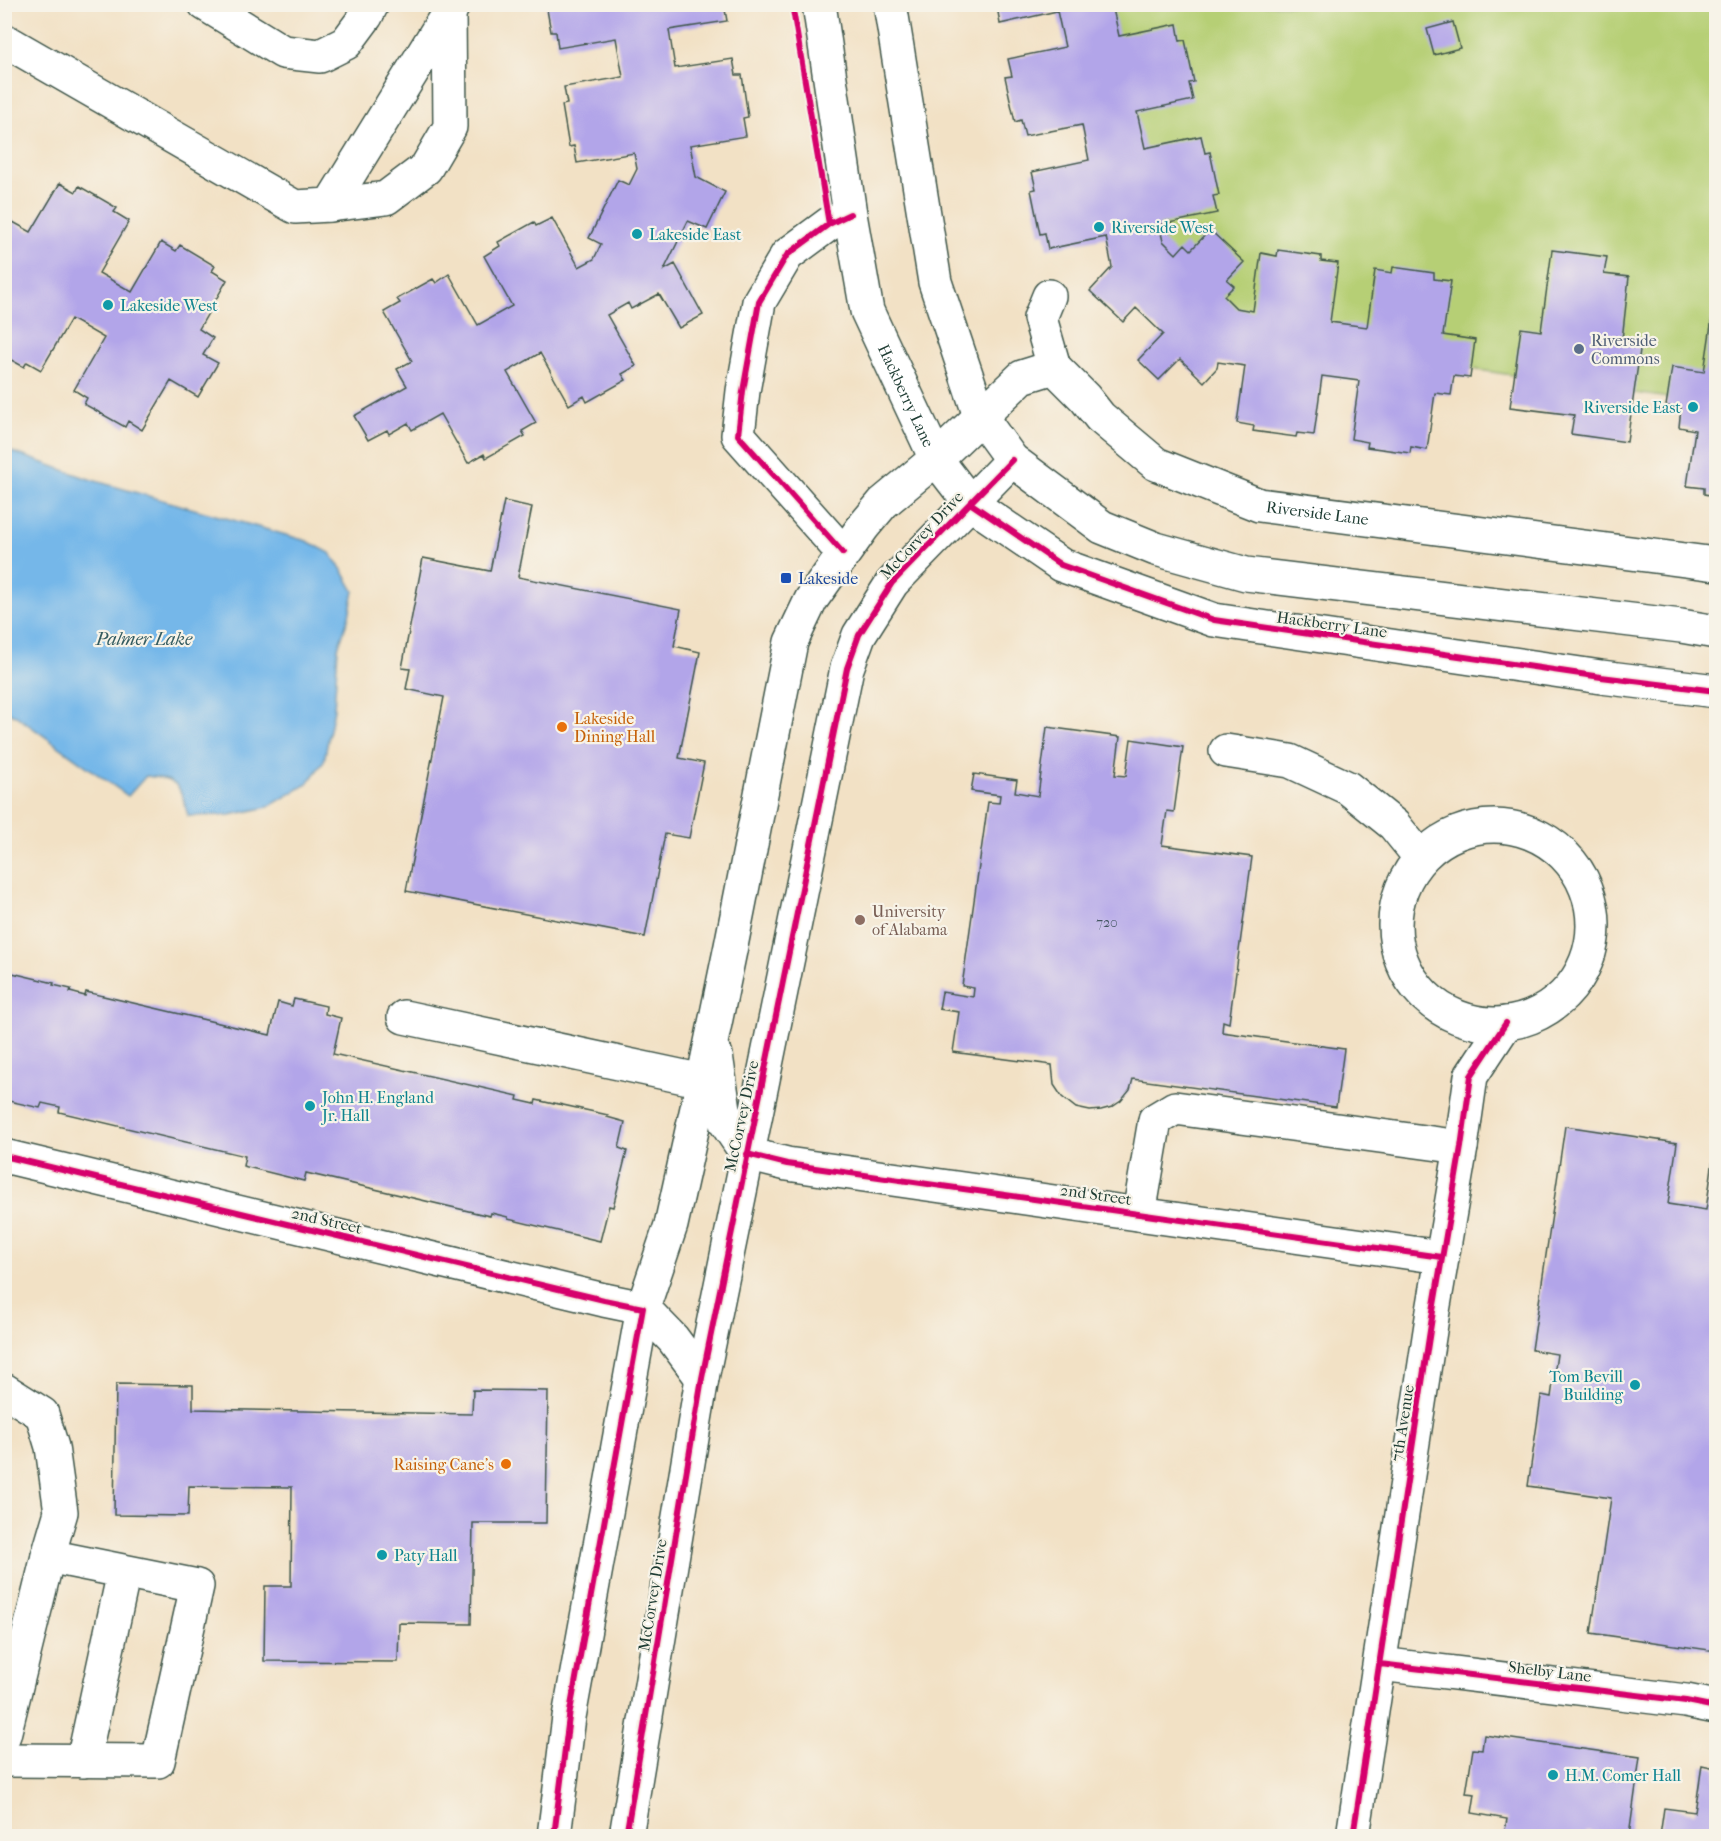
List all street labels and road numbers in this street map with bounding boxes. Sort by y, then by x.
street label: Hackberry Lane [874,341,938,450]
street label: McCorvey Drive [876,487,967,583]
street label: Riverside Lane [1265,497,1370,529]
street label: Hackberry Lane [1276,607,1388,642]
street label: McCorvey Drive [720,1059,763,1174]
street label: 2nd Street [1059,1180,1133,1209]
street label: 2nd Street [290,1203,364,1238]
street label: 7th Avenue [1387,1383,1418,1463]
street label: McCorvey Drive [634,1537,671,1653]
street label: Shelby Lane [1507,1657,1593,1686]

